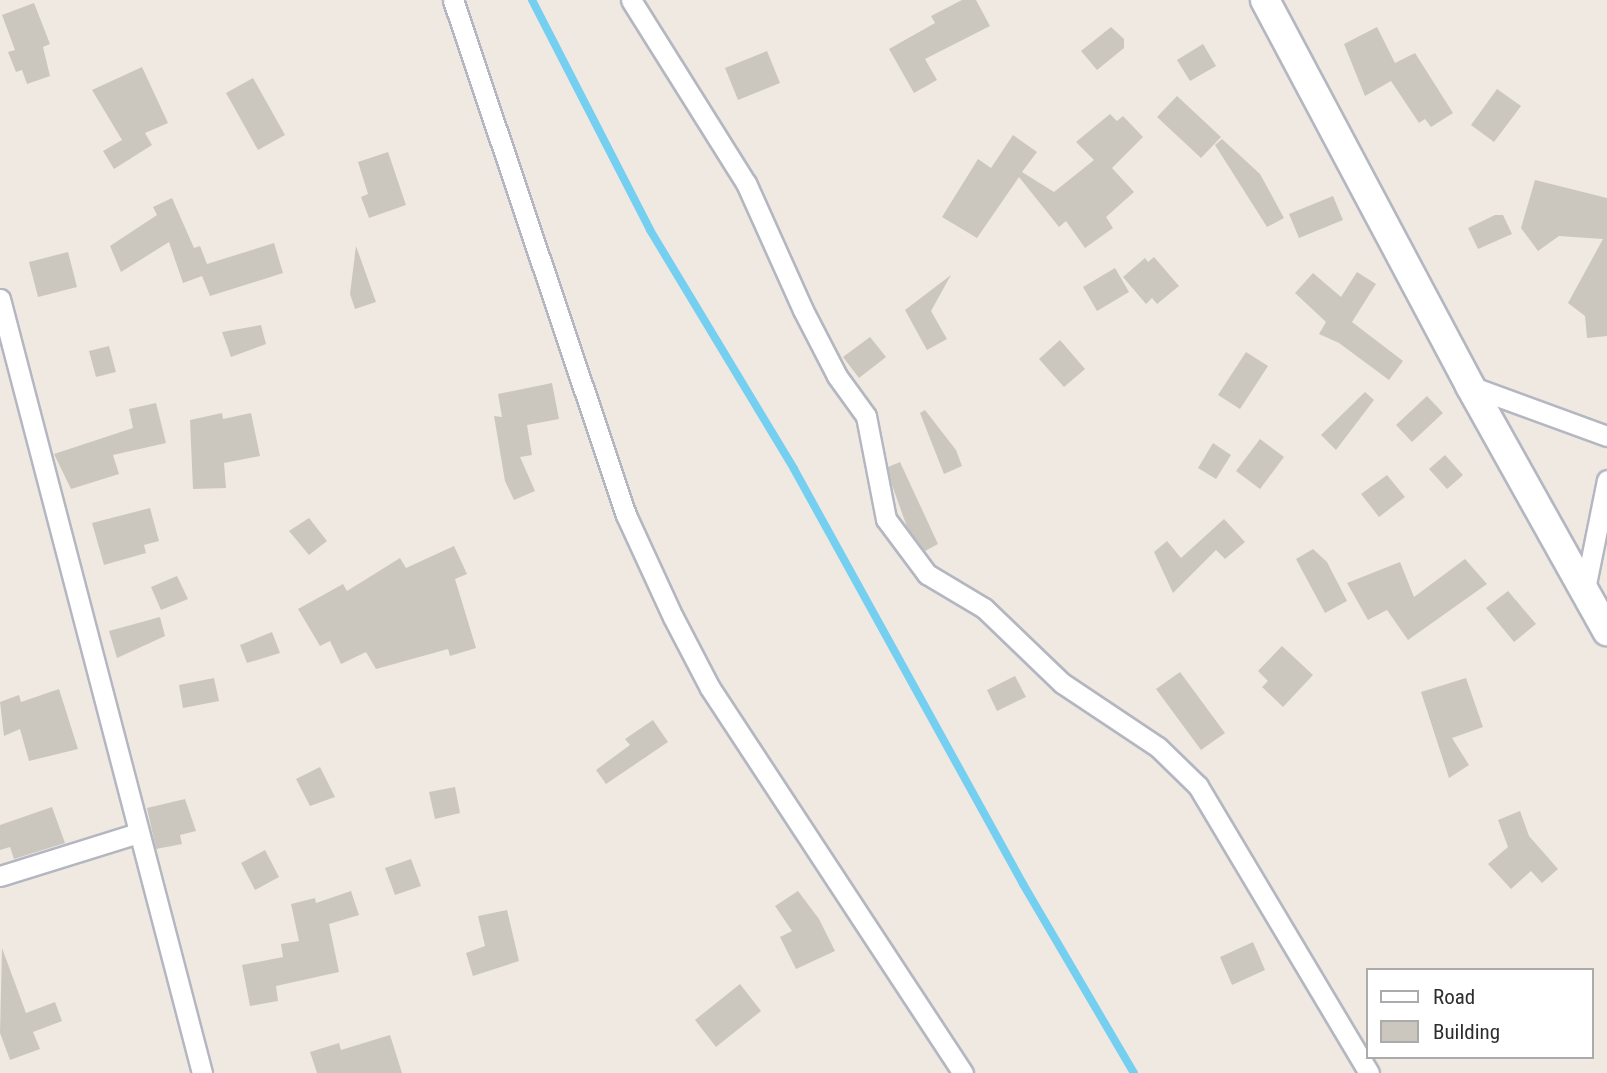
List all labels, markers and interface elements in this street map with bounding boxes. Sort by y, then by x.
legend [1366,968,1593,1059]
text: Road [1433,985,1475,1009]
text: Building [1433,1020,1500,1044]

